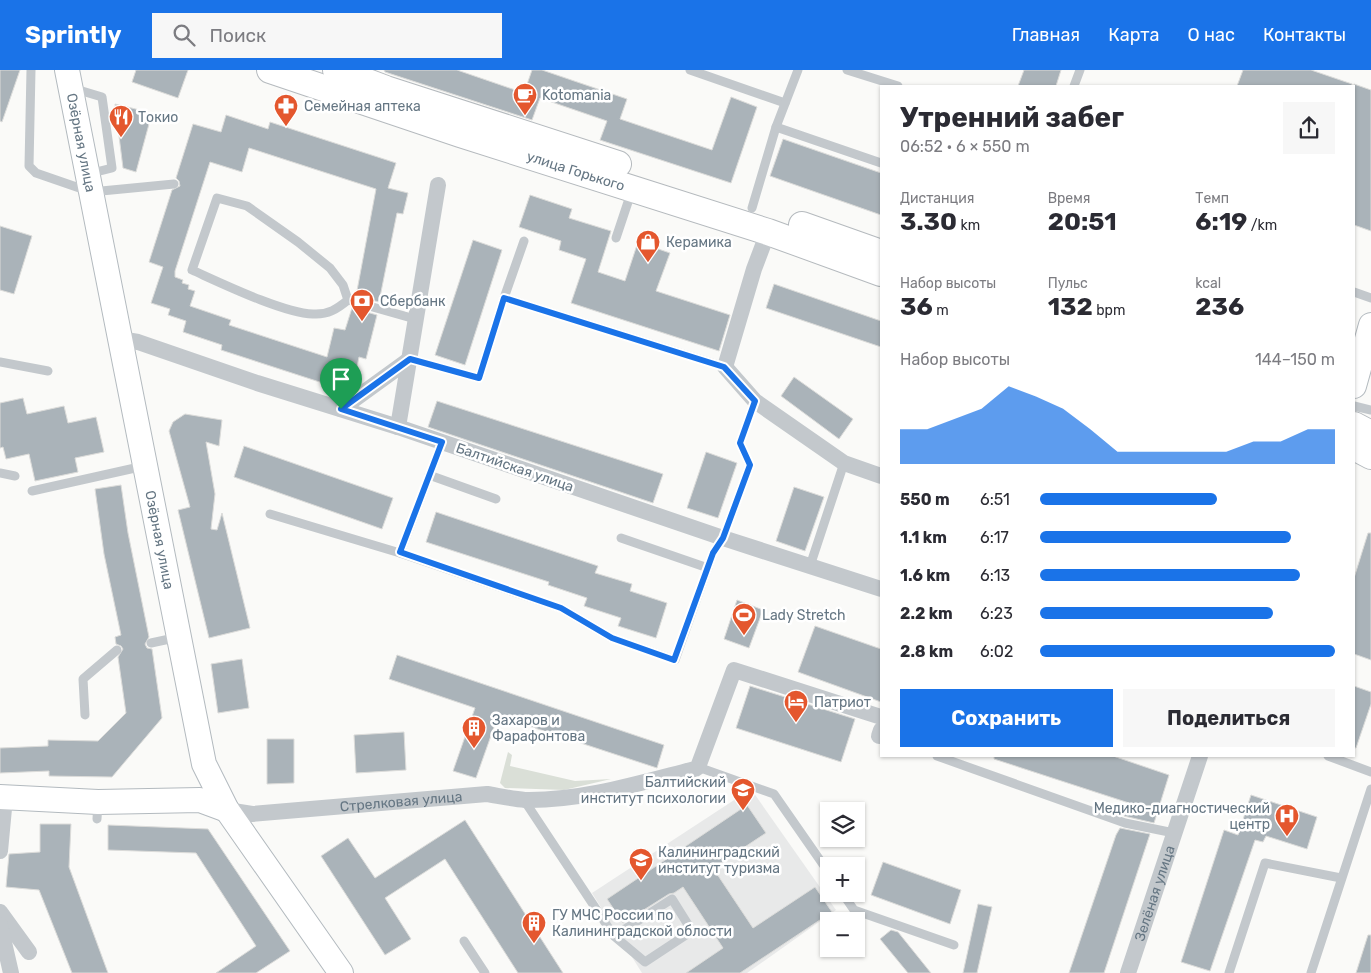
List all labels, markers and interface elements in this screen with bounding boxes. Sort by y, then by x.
search box [152,13,502,58]
text: Sprintly [25,21,122,49]
icon: search [170,21,198,49]
text: Поиск [210,24,266,47]
text: Главная [1012,24,1080,46]
text: Карта [1108,24,1160,46]
text: О нас [1188,24,1235,46]
text: Контакты [1263,24,1346,46]
cafe icon: Kotomania [512,82,538,116]
place label: Kotomania [542,87,611,104]
street label: Озёрная улица [63,92,99,194]
pharmacy icon: Семейная аптека [273,93,299,127]
place label: Семейная аптека [304,98,421,115]
text: Утренний забег [900,101,1124,134]
button: share [1283,102,1335,154]
restaurant icon: Токио [108,104,134,138]
place label: Токио [138,109,178,126]
text: 06:52 · 6 × 550 m [900,137,1030,156]
street label: улица Горького [525,148,627,195]
text: Дистанция [900,190,974,207]
text: Время [1048,190,1090,207]
text: Темп [1195,190,1229,207]
text: 3.30 [900,207,957,236]
text: 20:51 [1048,207,1117,236]
text: 6:19 [1195,207,1247,236]
text: km [957,217,980,234]
text: /km [1247,217,1277,234]
shop icon: Керамика [635,229,661,263]
place label: Керамика [666,234,732,251]
text: Набор высоты [900,275,996,292]
text: Пульс [1048,275,1088,292]
text: kcal [1195,275,1221,292]
bank icon: Сбербанк [349,288,375,322]
text: 36 [900,292,933,321]
text: 132 [1048,292,1093,321]
text: 236 [1195,292,1244,321]
place label: Сбербанк [380,293,446,310]
text: m [933,302,949,319]
text: bpm [1093,302,1125,319]
text: Набор высоты [900,350,1010,369]
text: 144–150 m [1255,350,1335,369]
pin [320,358,362,409]
icon: arrive [327,365,355,393]
street label: Балтийская улица [454,439,576,496]
street label: Озёрная улица [141,489,177,591]
text: 550 m [900,490,950,509]
text: 6:51 [980,490,1010,509]
text: 1.1 km [900,528,947,547]
text: 6:17 [980,528,1009,547]
text: 1.6 km [900,566,950,585]
text: 6:13 [980,566,1010,585]
sports icon: Lady Stretch [731,602,757,636]
text: 2.2 km [900,604,953,623]
text: 6:23 [980,604,1013,623]
place label: Lady Stretch [762,607,846,624]
text: 2.8 km [900,642,953,661]
text: 6:02 [980,642,1013,661]
hotel icon: Патриот [783,689,809,723]
button: Сохранить [900,689,1113,747]
button: Поделиться [1123,689,1335,747]
place label: Патриот [814,694,871,711]
place label: Захаров и Фарафонтова [492,712,585,745]
building icon: Захаров и Фарафонтова [461,715,487,749]
place label: Балтийский институт психологии [581,774,726,807]
school or university icon: Балтийский институт психологии [730,777,756,811]
street label: Стрелковая улица [339,788,463,815]
place label: Медико-диагностический центр [1094,800,1270,833]
map controls [820,802,865,957]
button: layers [820,802,865,847]
hospital icon: Медико-диагностический центр [1274,803,1300,837]
street label: Зелёная улица [1131,843,1179,944]
place label: Калининградский институт туризма [658,844,780,877]
school or university icon: Калининградский институт туризма [628,847,654,881]
button: + [820,857,865,902]
place label: ГУ МЧС России по Калининградской облости [552,907,732,940]
building icon: ГУ МЧС России по Калининградской облости [521,910,547,944]
button: − [820,912,865,957]

